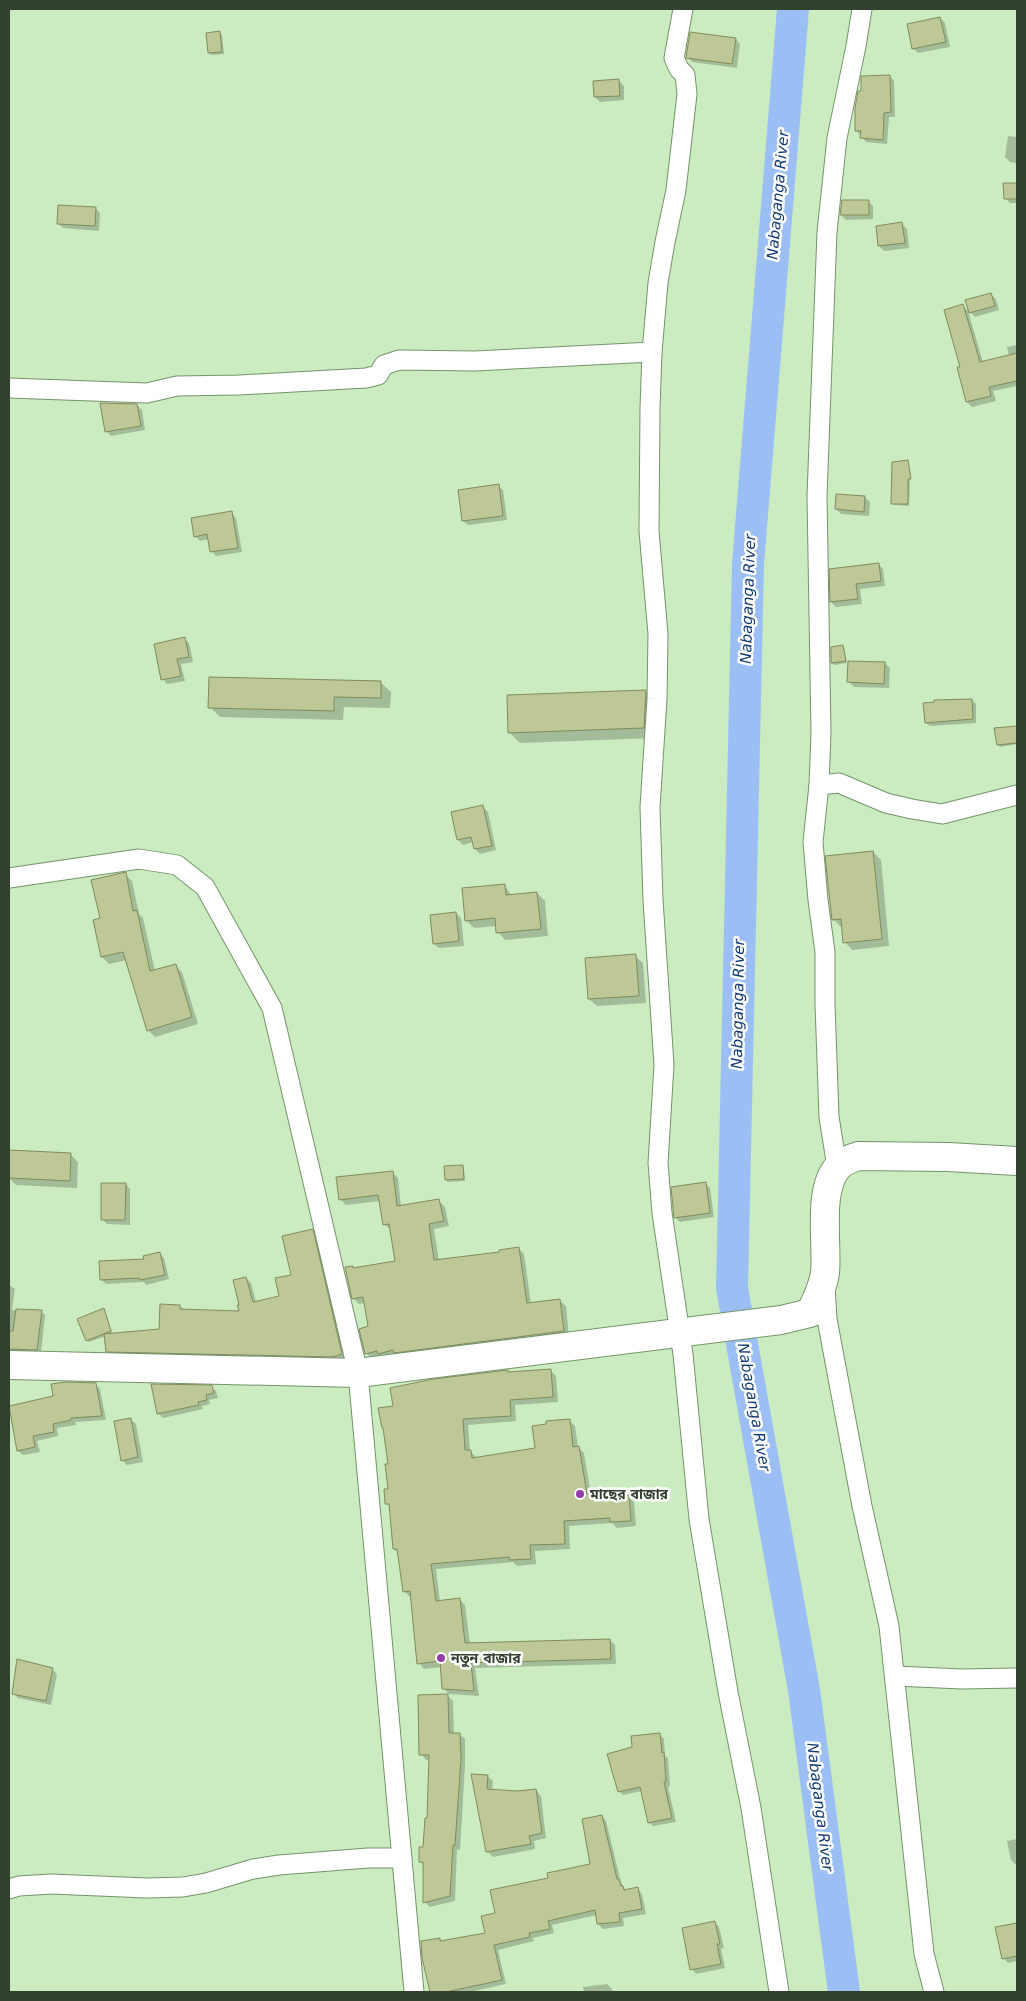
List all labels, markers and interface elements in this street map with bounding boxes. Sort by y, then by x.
water label: Nabaganga River [763,129,793,260]
water label: Nabaganga River [737,533,759,664]
water label: Nabaganga River [728,938,748,1069]
water label: Nabaganga River [734,1342,774,1473]
place label: মাছের বাজার [589,1486,669,1502]
marker: মাছের বাজার [574,1488,586,1500]
place label: নতুন বাজার [450,1650,521,1668]
marker: নতুন বাজার [435,1652,447,1664]
water label: Nabaganga River [803,1742,837,1873]

